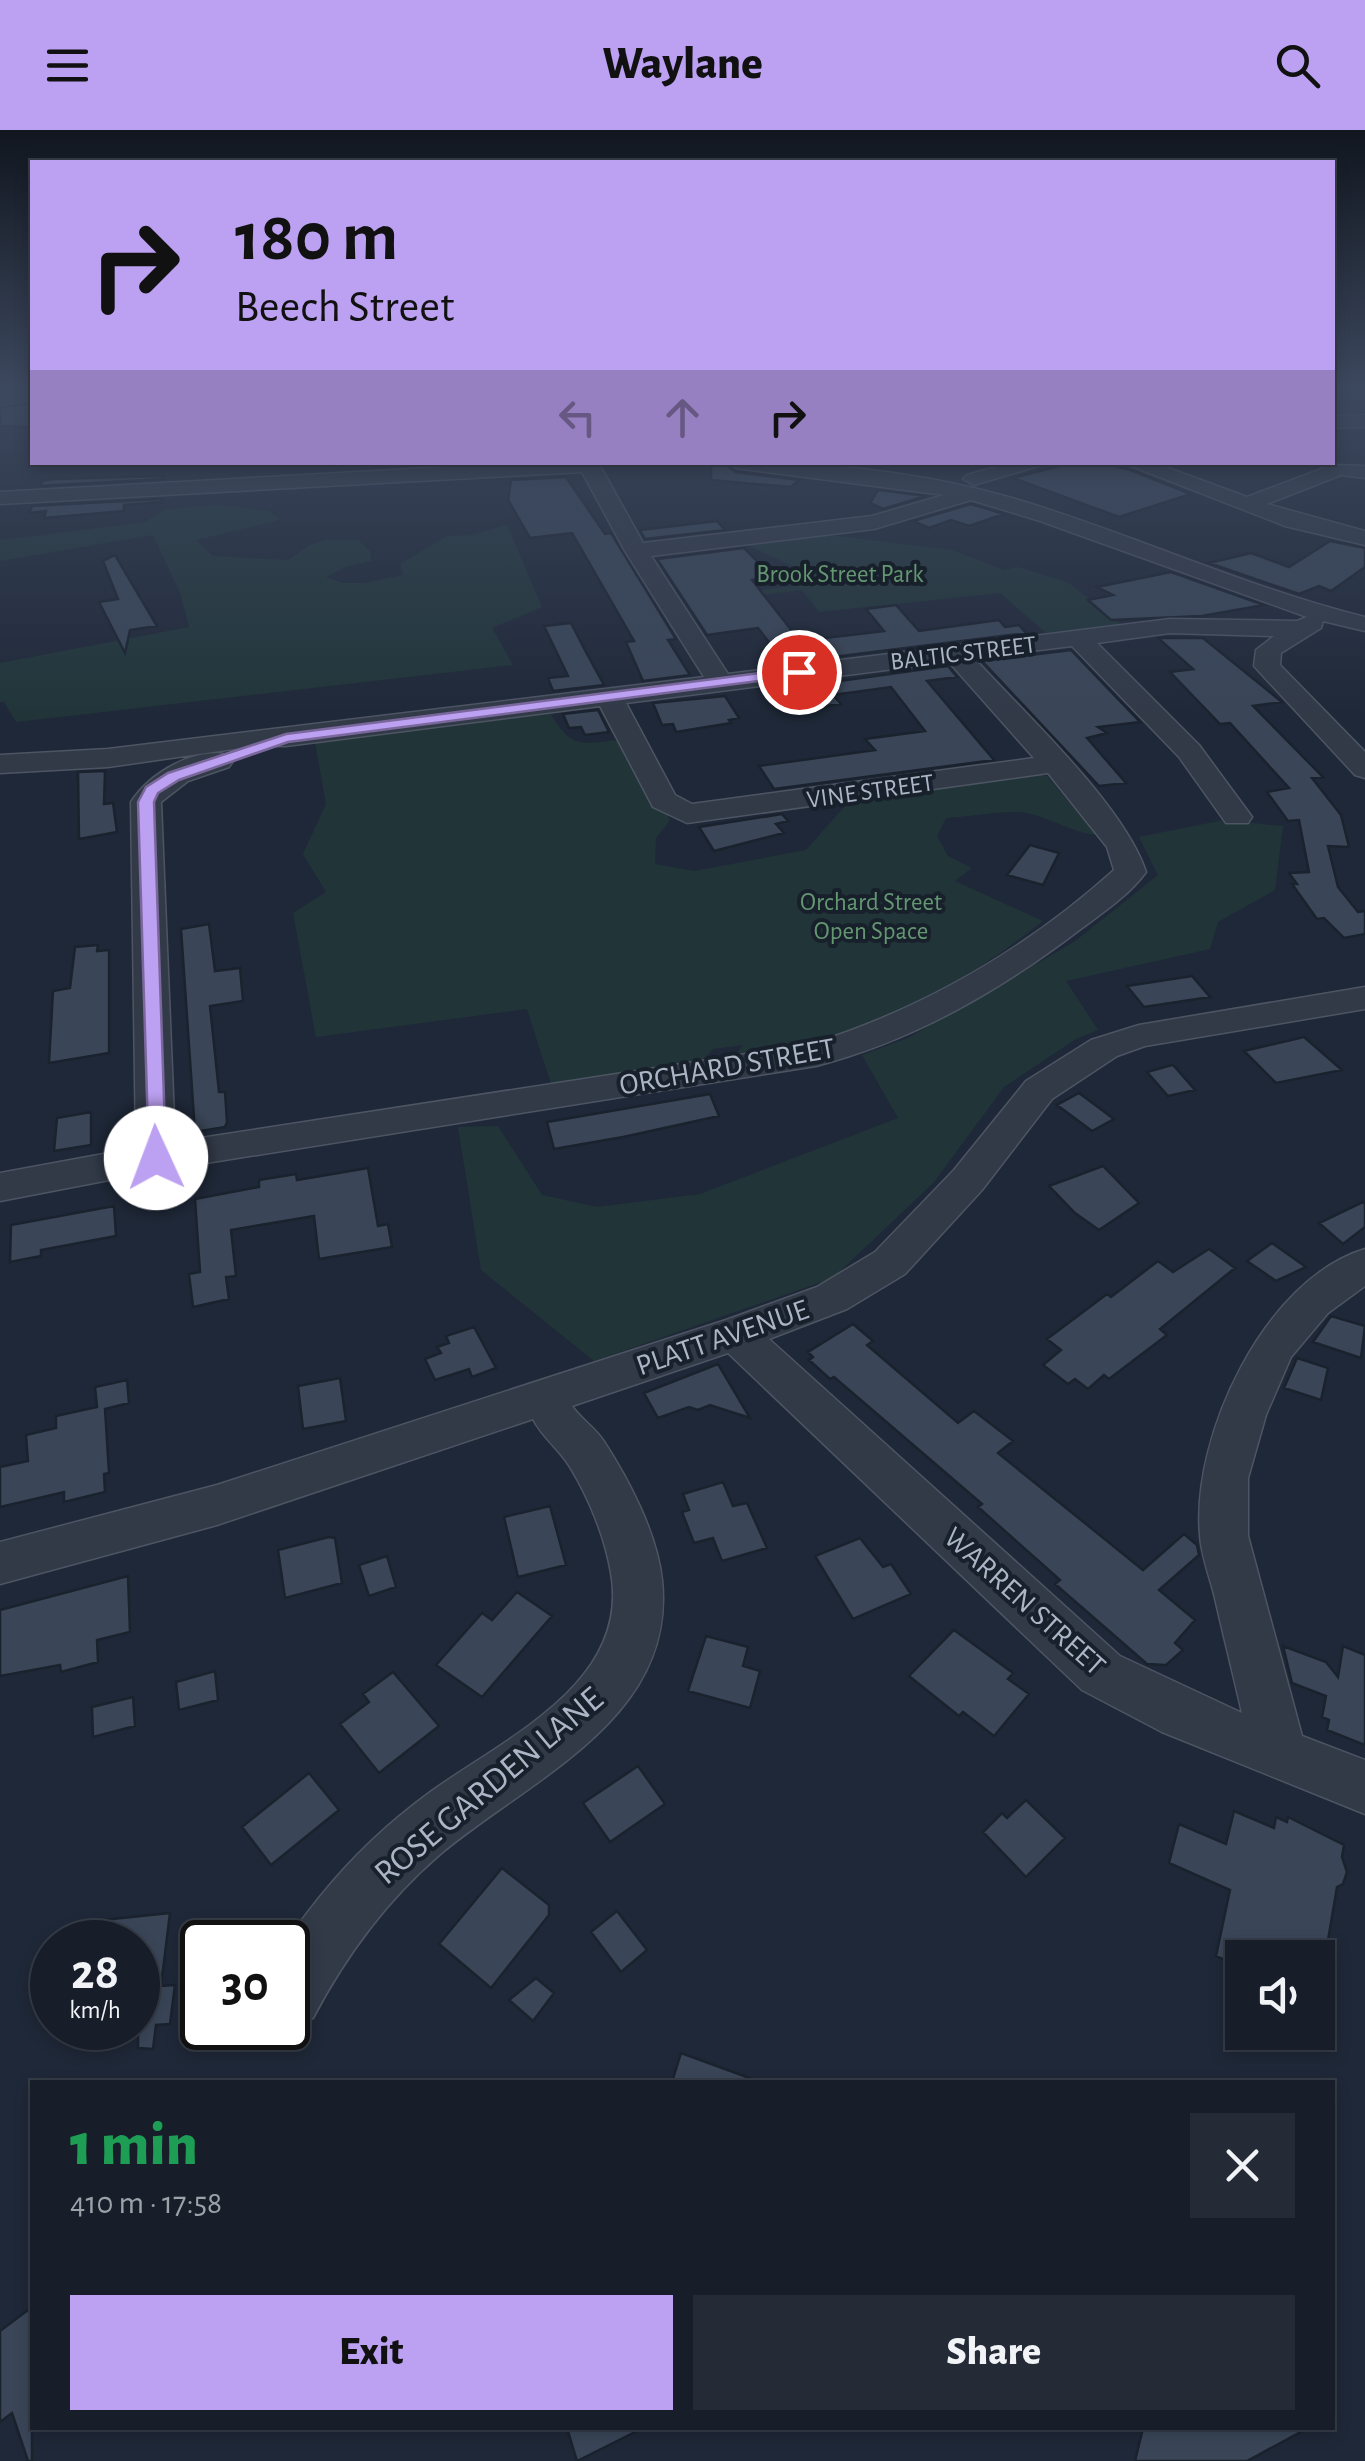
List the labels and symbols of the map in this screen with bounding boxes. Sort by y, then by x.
park label: Brook Street Park [756,562,924,587]
pin [757,630,842,715]
street label: BALTIC STREET [889,632,1037,675]
street label: VINE STREET [805,770,935,813]
park label: Orchard Street Open Space [800,890,942,944]
street label: ORCHARD STREET [617,1033,838,1101]
position arrow [104,1106,208,1210]
street label: PLATT AVENUE [632,1294,812,1381]
street label: WARREN STREET [938,1522,1111,1682]
street label: ROSE GARDEN LANE [368,1681,610,1891]
speed limit sign: 30 [180,1920,310,2050]

